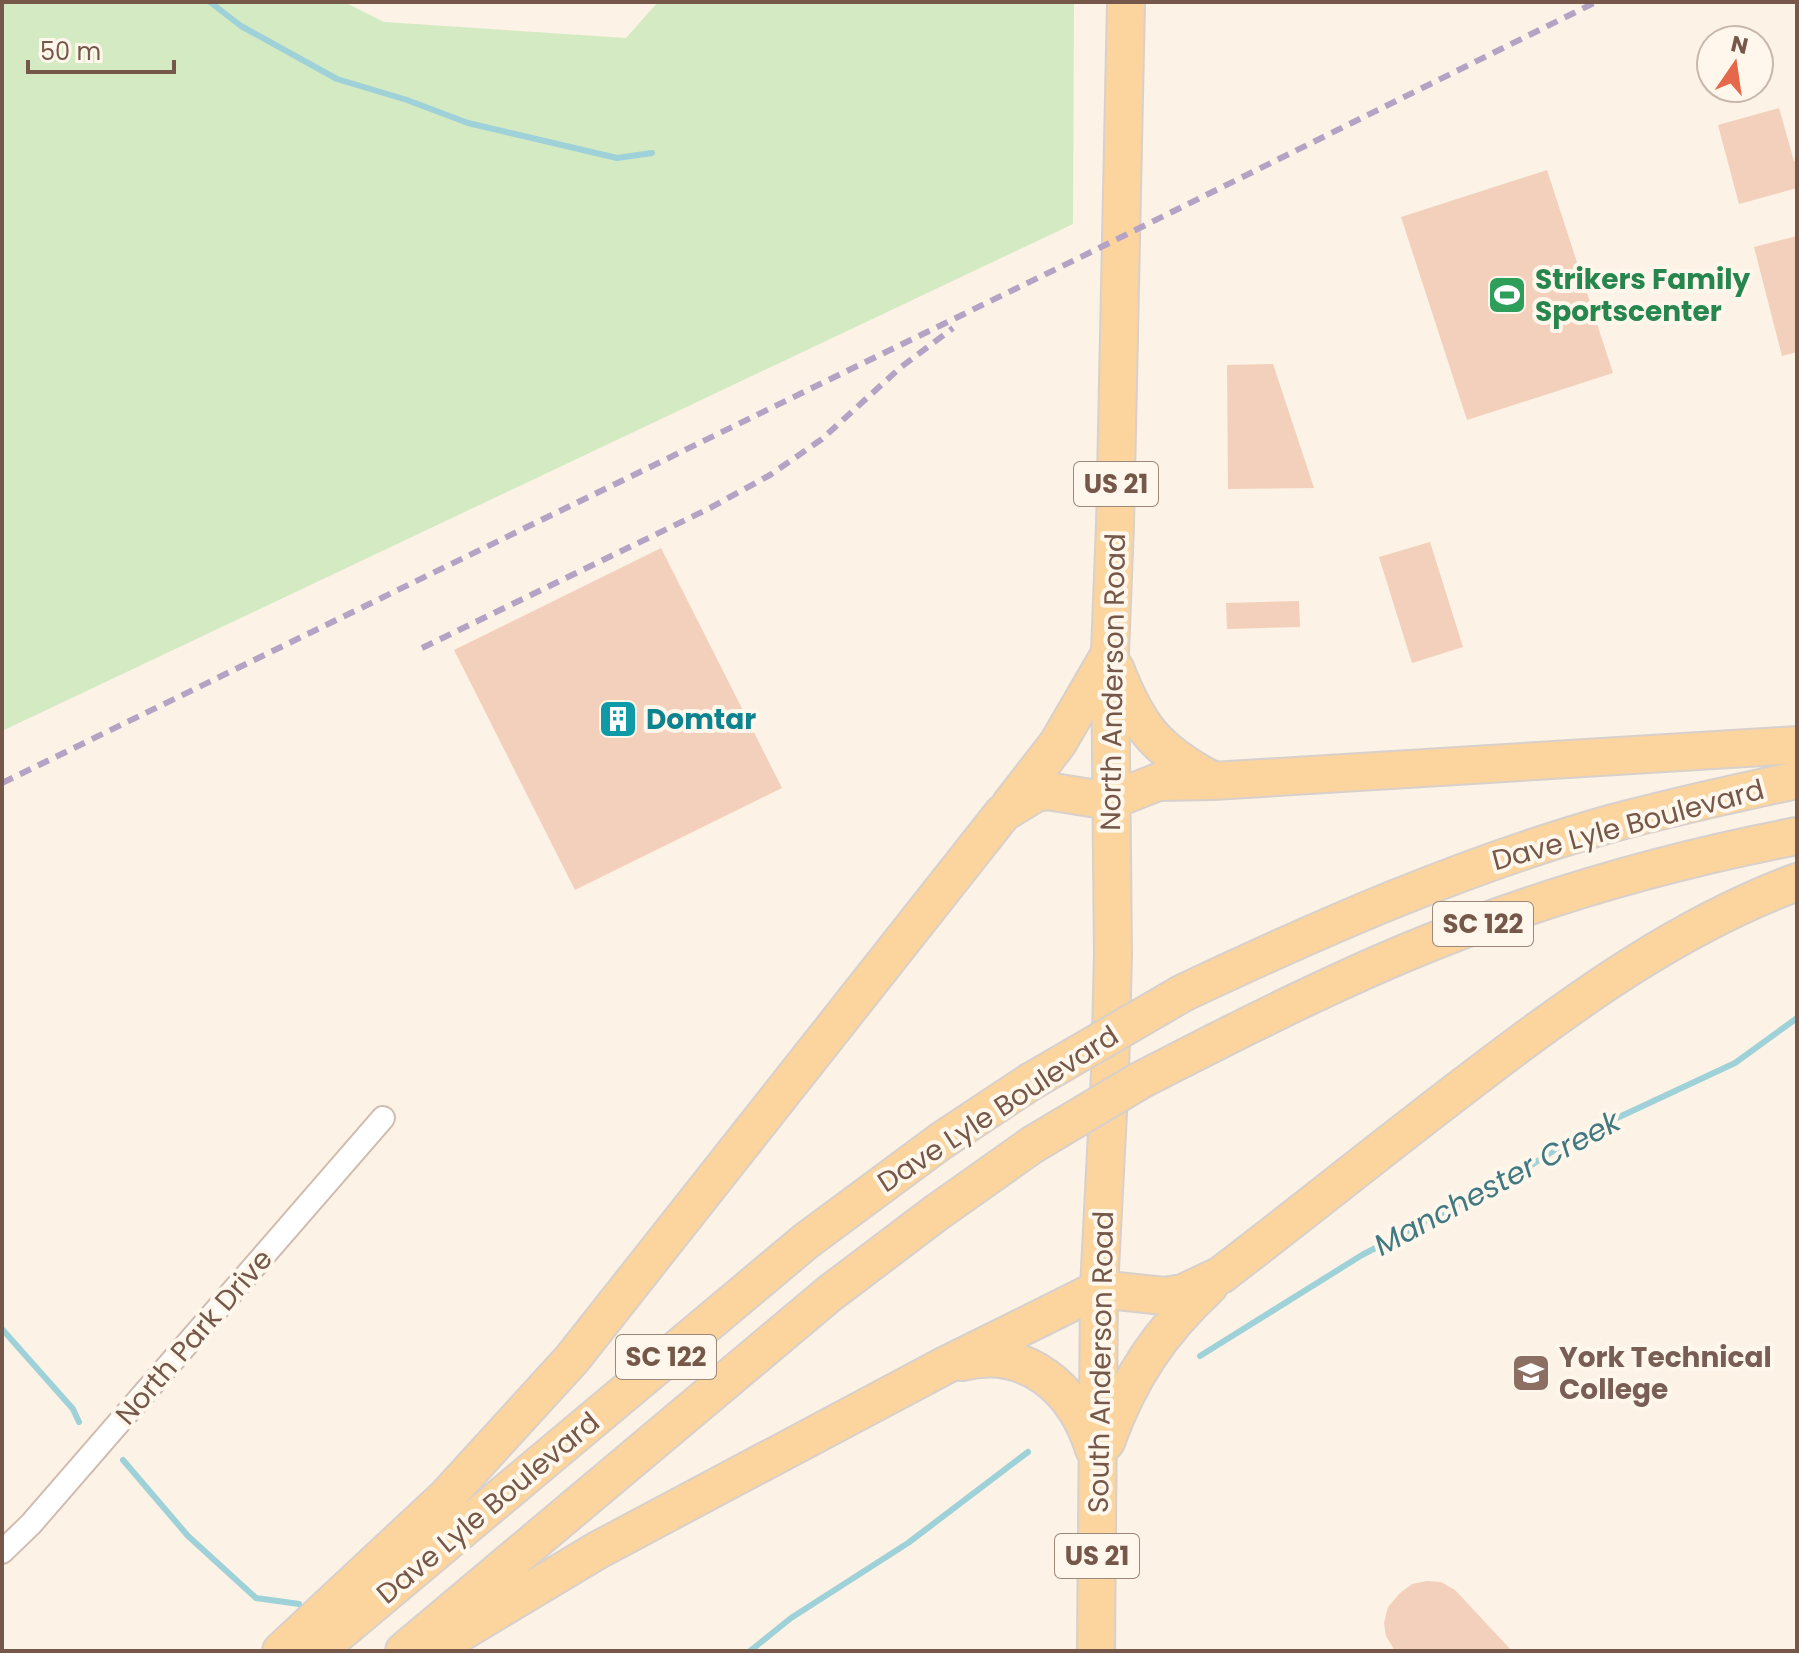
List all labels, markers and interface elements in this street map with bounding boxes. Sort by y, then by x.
scale bar [28,24,174,74]
north arrow [1695,24,1775,104]
text: N [1728,28,1751,62]
text: 50 m [40,35,101,68]
place label: Strikers Family Sportscenter [1535,260,1750,331]
sports icon: Strikers Family Sportscenter [1486,274,1528,316]
road number: US 21 [1074,462,1158,506]
street label: North Anderson Road [1091,533,1135,831]
building icon: Domtar [597,698,639,740]
place label: Domtar [646,700,756,739]
street label: Dave Lyle Boulevard [1488,770,1768,880]
road number: SC 122 [1433,902,1533,946]
street label: Dave Lyle Boulevard [870,1016,1126,1202]
water label: Manchester Creek [1366,1099,1629,1266]
street label: South Anderson Road [1079,1211,1123,1513]
street label: North Park Drive [107,1241,281,1433]
road number: SC 122 [616,1335,716,1379]
place label: York Technical College [1559,1338,1772,1409]
school or university icon: York Technical College [1510,1352,1552,1394]
street label: Dave Lyle Boulevard [368,1403,608,1613]
road number: US 21 [1055,1534,1139,1578]

